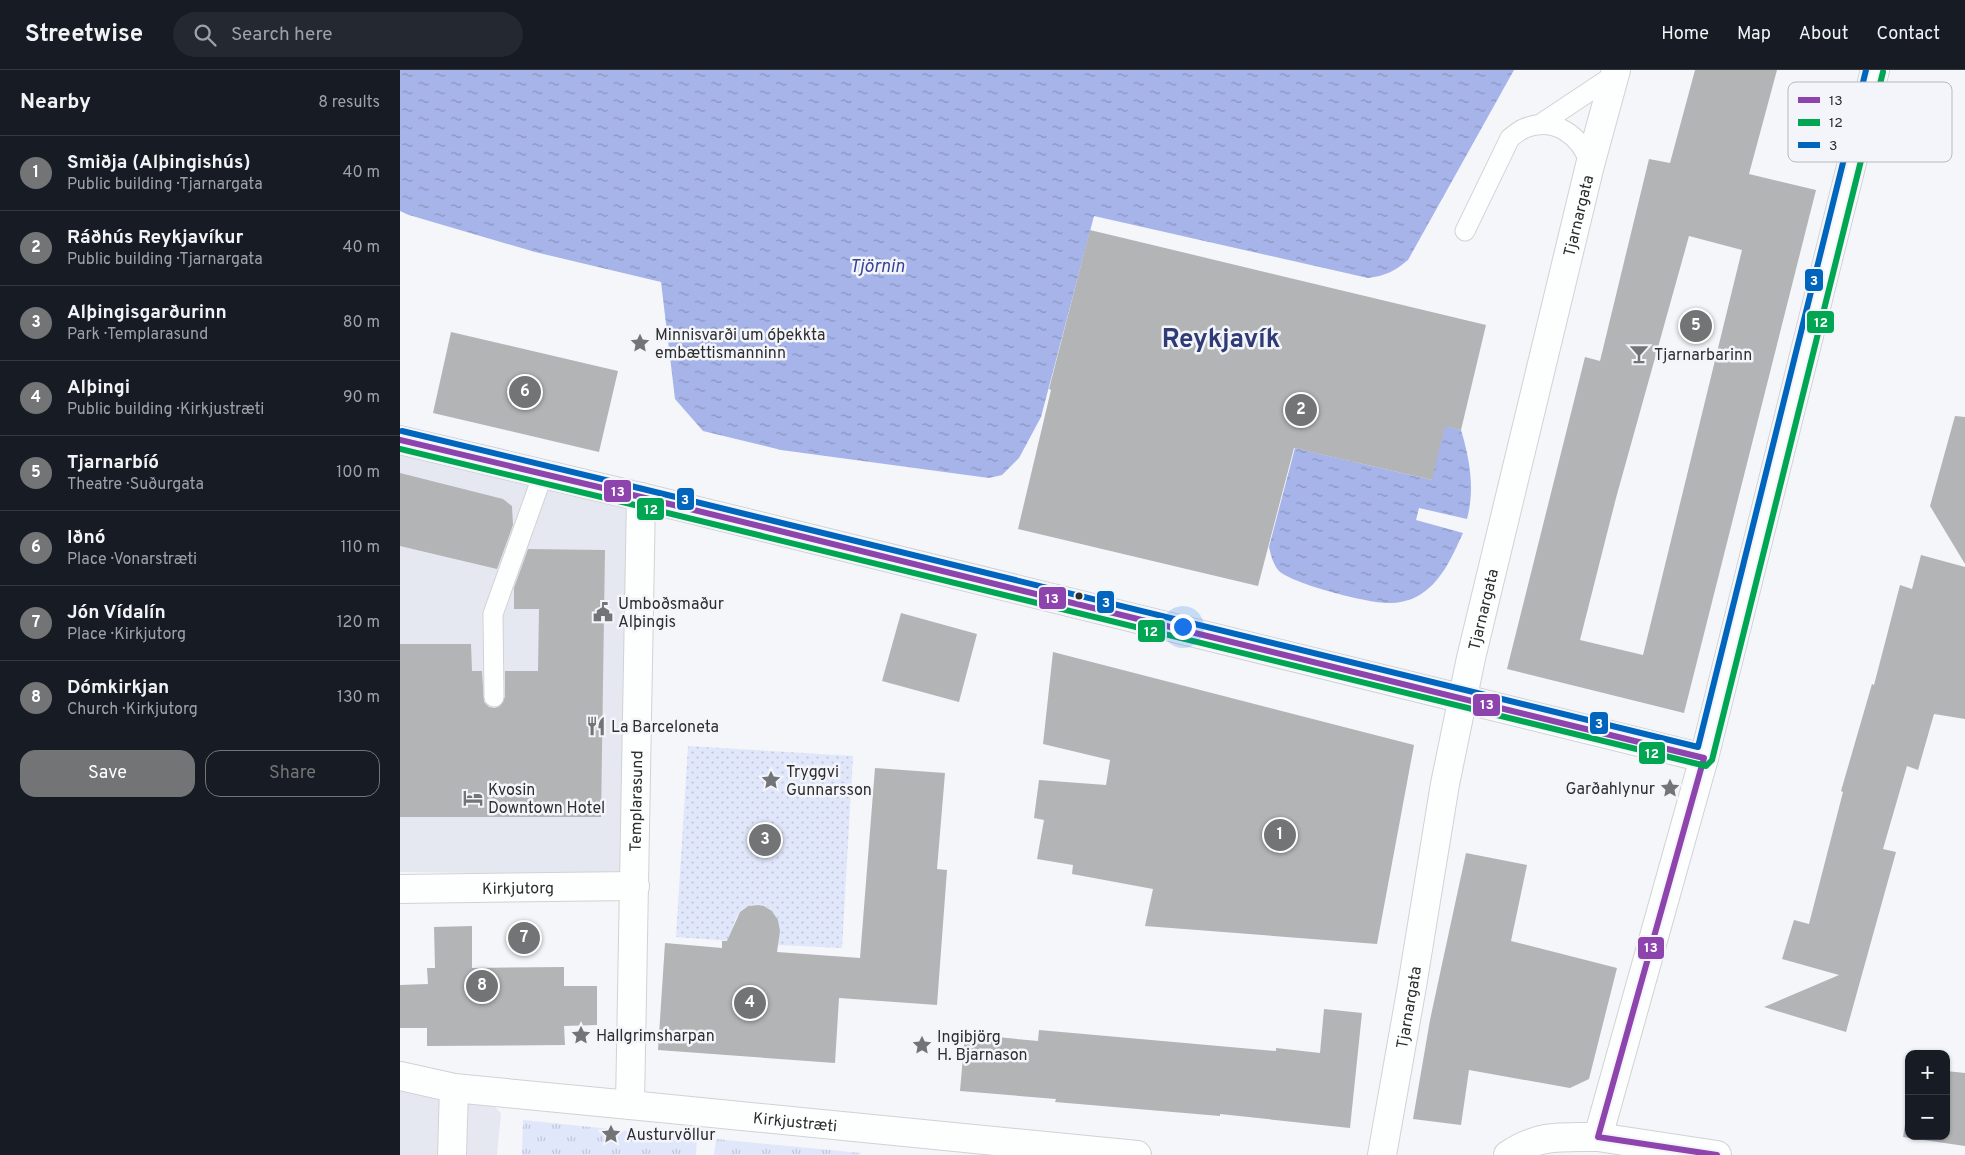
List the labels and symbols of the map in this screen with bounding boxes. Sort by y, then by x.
legend [1788,82,1952,162]
text: 13 [1829,93,1843,110]
text: 12 [1829,115,1843,132]
text: 3 [1829,138,1837,155]
street label: Tjarnargata [1560,173,1599,259]
water label: Tjörnin [850,256,905,279]
line badge: 3 [1804,268,1824,292]
text: 3 [1810,273,1818,290]
pin: 5 [1680,307,1712,345]
line badge: 12 [1806,310,1835,334]
text: 12 [1814,315,1828,332]
district label: Reykjavík [1162,324,1280,357]
place label: Minnisvarði um óþekkta embættismanninn [655,326,825,364]
place icon: Minnisvarði um óþekkta embættismanninn [629,332,651,354]
bar icon: Tjarnarbarinn [1628,343,1650,365]
place label: Tjarnarbarinn [1654,346,1752,366]
pin: 6 [509,373,541,411]
pin: 2 [1285,391,1317,429]
line badge: 13 [603,479,632,503]
text: 13 [611,484,625,501]
line badge: 3 [676,487,695,511]
text: 3 [681,492,689,509]
line badge: 12 [636,497,665,521]
text: 12 [644,502,658,519]
street label: Tjarnargata [1465,567,1504,653]
line badge: 13 [1038,586,1067,610]
line badge: 3 [1096,590,1115,614]
text: 13 [1045,591,1059,608]
unlabelled marker [1074,591,1084,601]
place label: Umboðsmaður Alþingis [618,595,724,633]
text: 3 [1102,595,1110,612]
public building icon: Umboðsmaður Alþingis [592,601,614,623]
your location [1170,614,1196,640]
line badge: 12 [1137,619,1166,643]
text: 12 [1144,624,1158,641]
line badge: 13 [1472,693,1501,717]
text: 13 [1480,697,1494,714]
line badge: 3 [1589,711,1609,735]
restaurant icon: La Barceloneta [585,715,607,737]
text: 3 [1595,716,1603,733]
place label: La Barceloneta [611,718,719,738]
line badge: 12 [1638,741,1666,765]
text: 12 [1645,746,1659,763]
street label: Templarasund [627,750,648,852]
place label: Tryggvi Gunnarsson [786,763,872,801]
place icon: Tryggvi Gunnarsson [760,769,782,791]
place icon: Garðahlynur [1659,777,1681,799]
place label: Garðahlynur [1565,780,1655,800]
place label: Kvosin Downtown Hotel [488,781,605,819]
hotel icon: Kvosin Downtown Hotel [462,787,484,809]
pin: 1 [1264,816,1296,854]
pin: 3 [749,821,781,859]
street label: Kirkjutorg [482,879,554,900]
pin: 7 [508,919,540,957]
line badge: 13 [1637,936,1665,960]
text: 13 [1644,940,1658,957]
street label: Tjarnargata [1393,965,1427,1050]
pin: 8 [466,967,498,1005]
pin: 4 [734,984,766,1022]
place icon: Hallgrimsharpan [570,1024,592,1046]
place label: Hallgrimsharpan [596,1027,715,1047]
place label: Ingibjörg H. Bjarnason [937,1028,1028,1066]
place icon: Ingibjörg H. Bjarnason [911,1034,933,1056]
street label: Kirkjustræti [752,1109,838,1137]
place icon: Austurvöllur [600,1123,622,1145]
place label: Austurvöllur [626,1126,715,1146]

